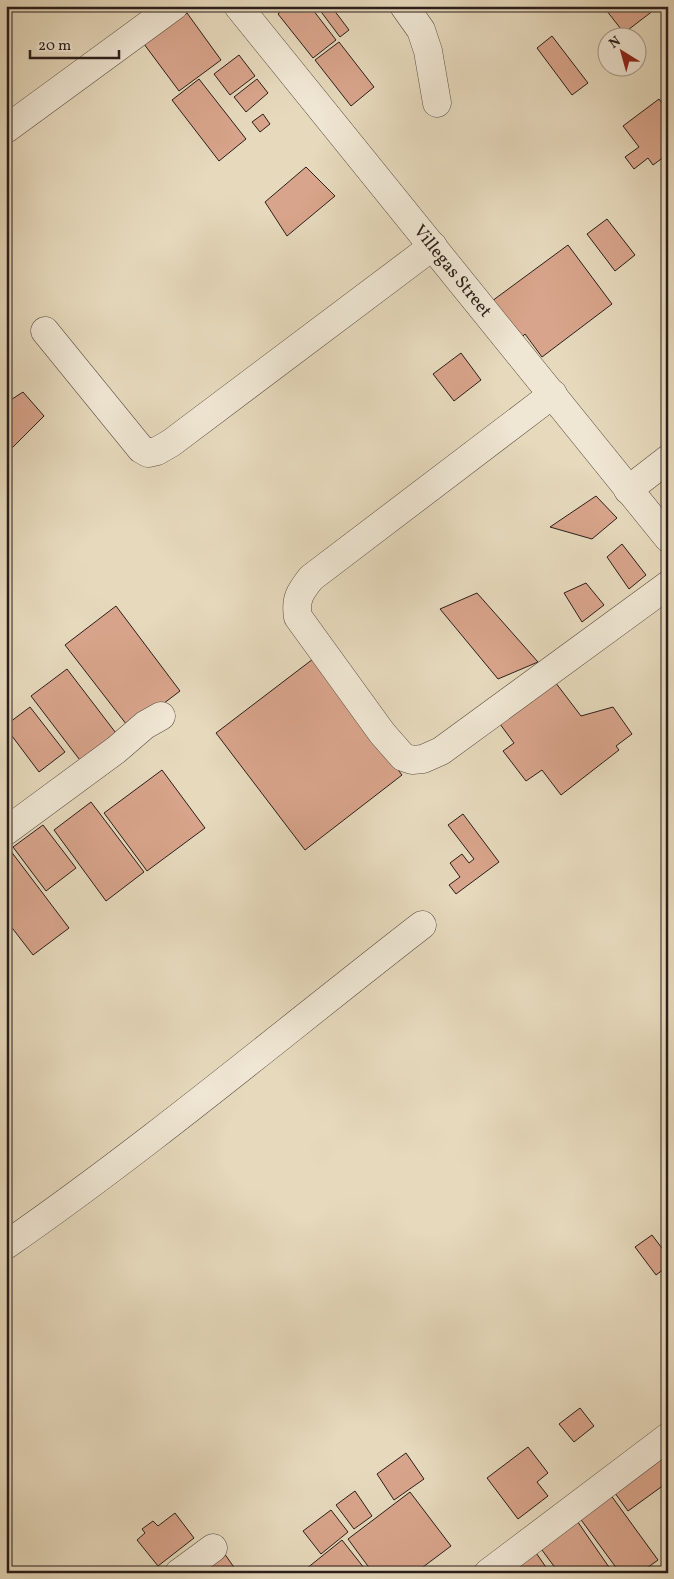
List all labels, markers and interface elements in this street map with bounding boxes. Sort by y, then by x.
scale bar [30,28,119,60]
north arrow [596,28,646,78]
text: N [605,32,625,53]
text: 20 m [38,36,71,57]
street label: Villegas Street [407,219,498,323]

